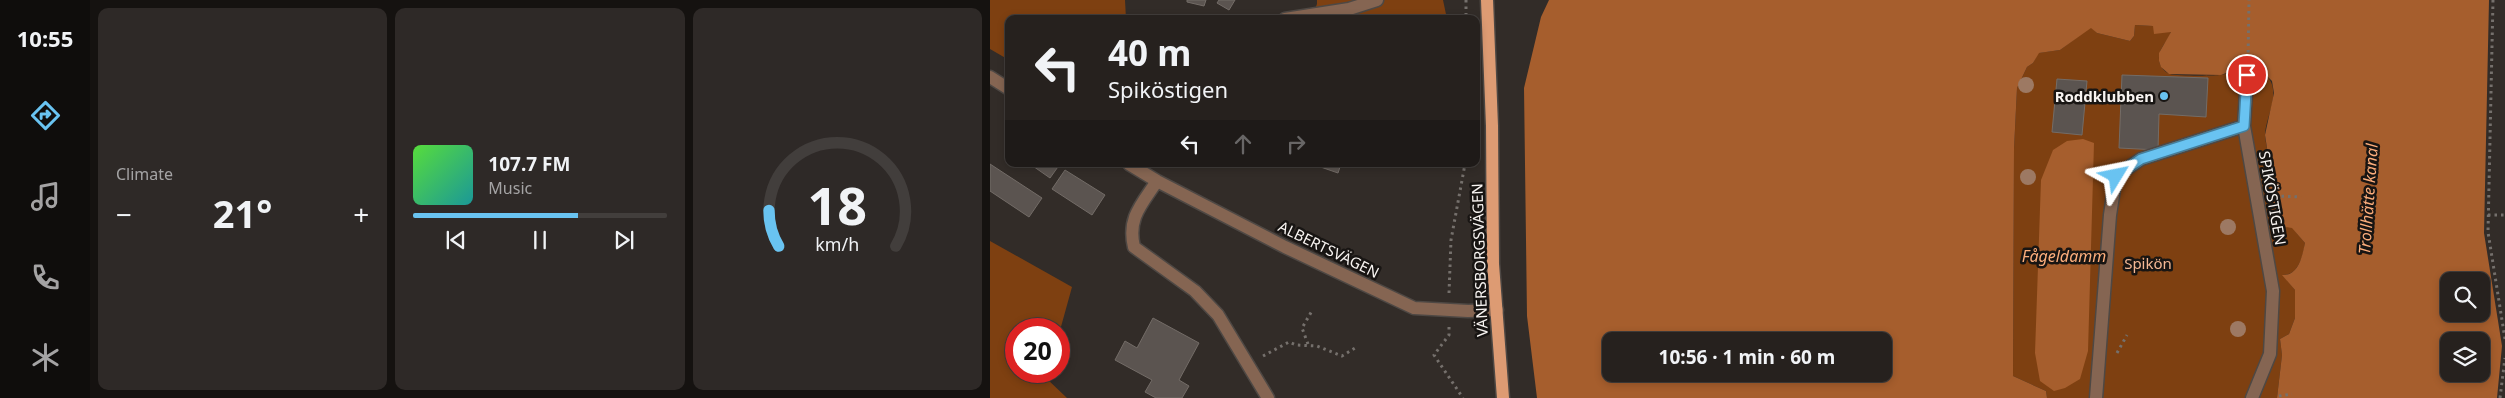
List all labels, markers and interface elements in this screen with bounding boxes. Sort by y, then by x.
text: 10:55 [17,23,73,53]
text: 40 m [1108,29,1191,76]
icon: left [1025,35,1090,100]
pin [2226,54,2268,96]
icon: arrive [2233,61,2261,89]
text: Spiköstigen [1108,74,1228,104]
place label: Roddklubben [2055,86,2154,106]
marker: Roddklubben [2158,90,2170,102]
icon: directions [28,98,63,133]
icon: left [1176,130,1204,158]
icon: ahead [1229,130,1257,158]
icon: right [1282,130,1310,158]
water label: Trollhätte kanal [2353,142,2383,255]
position arrow [2089,149,2141,201]
street label: SPIKÖSTIGEN [2255,149,2291,247]
text: 107.7 FM [488,151,570,177]
text: Climate [116,163,173,185]
text: 18 [808,169,867,240]
text: Music [488,177,532,199]
icon: music [28,179,63,214]
street label: VÄNERSBORGSVÄGEN [1466,183,1492,337]
text: 21° [213,187,272,239]
text: − [116,195,132,233]
text: + [353,195,369,233]
street label: ALBERTSVÄGEN [1275,216,1383,282]
icon: previous [442,226,470,254]
icon: pause [526,226,554,254]
icon: next [610,226,638,254]
text: km/h [815,232,859,256]
water label: Fågeldamm [2022,245,2106,267]
park label: Spikön [2124,253,2172,273]
icon: phone [28,260,63,295]
map controls [2440,272,2490,382]
button: search [2440,272,2490,322]
speed limit sign: 20 [1005,318,1070,383]
button: layers [2440,332,2490,382]
icon: climate [28,340,63,375]
text: 10:56 · 1 min · 60 m [1659,344,1835,370]

